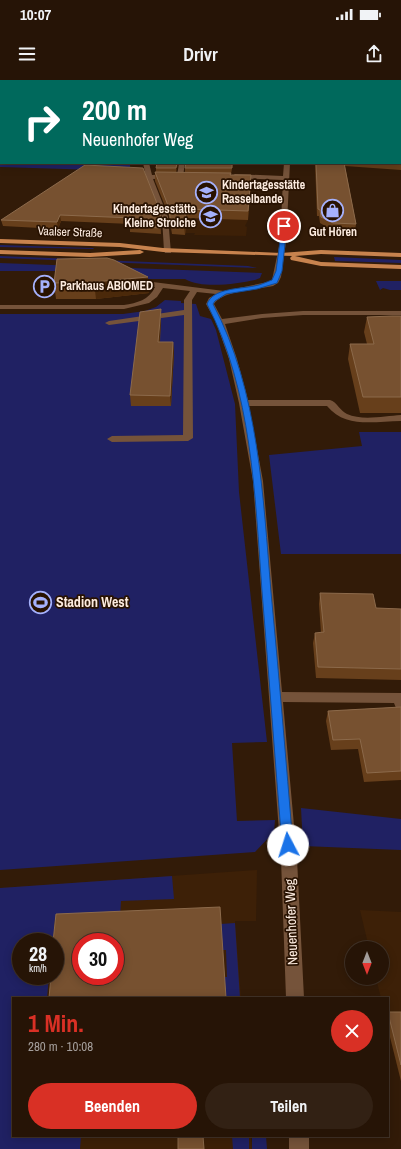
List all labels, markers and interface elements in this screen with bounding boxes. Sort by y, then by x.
text: 10:07 [20,4,51,25]
text: Drivr [183,42,218,67]
icon: menu [16,43,38,65]
icon: share [363,43,385,65]
text: 200 m [82,91,147,129]
icon: right [16,96,68,148]
text: Neuenhofer Weg [82,127,193,152]
place label: Kindertagesstätte Rasselbande [222,177,306,207]
school or university icon: Kindertagesstätte Rasselbande [194,179,220,205]
shop icon: Gut Hören [320,198,346,224]
place label: Kindertagesstätte Kleine Strolche [113,201,197,231]
school or university icon: Kindertagesstätte Kleine Strolche [198,203,224,229]
pin [267,209,301,243]
icon: arrive [273,215,295,237]
street label: Vaalser Straße [37,223,103,241]
place label: Gut Hören [309,224,357,240]
parking icon: Parkhaus ABIOMED [31,273,57,299]
place label: Parkhaus ABIOMED [60,278,153,294]
sports icon: Stadion West [28,589,54,615]
place label: Stadion West [56,593,129,611]
position arrow [267,824,309,866]
street label: Neuenhofer Weg [280,878,302,966]
speed limit sign: 30 [72,933,124,985]
text: 28 [29,940,47,967]
north arrow [345,941,389,985]
map controls [345,941,389,985]
text: km/h [29,962,47,975]
text: 1 Min. [28,1007,84,1039]
button: close [331,1010,373,1052]
text: 280 m · 10:08 [28,1038,93,1055]
button: Beenden [28,1083,197,1129]
button: Teilen [205,1083,373,1129]

